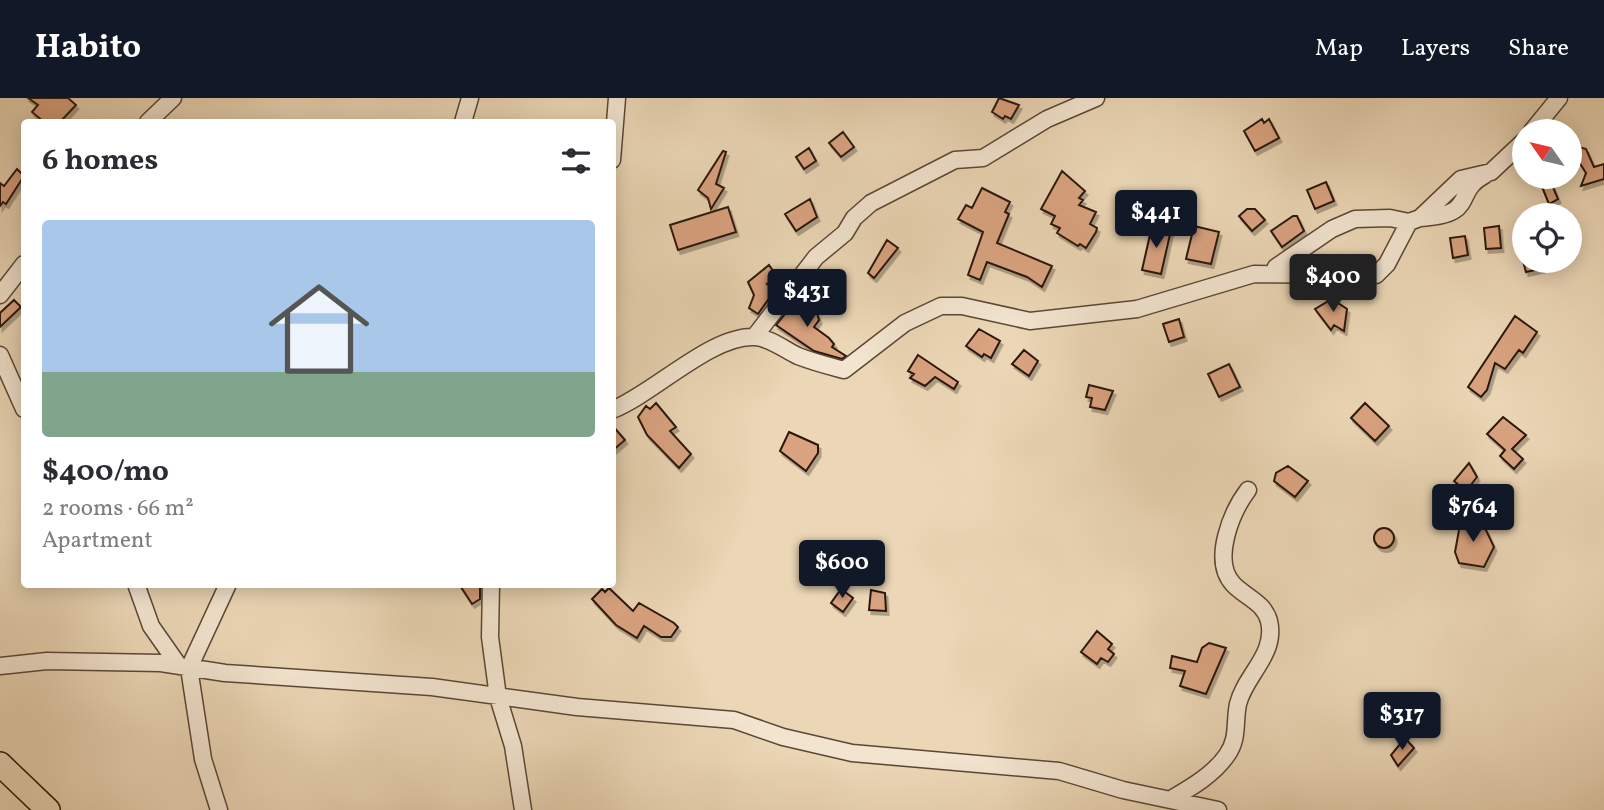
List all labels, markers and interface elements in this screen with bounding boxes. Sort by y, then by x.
text: Habito [35,26,141,72]
text: Map [1315,32,1363,66]
text: Layers [1401,32,1470,66]
text: Share [1508,32,1569,66]
north arrow [1512,119,1582,189]
map controls [1512,119,1582,273]
text: 6 homes [42,140,158,182]
icon: filters [557,142,595,180]
pin: $441 [1115,190,1197,250]
text: $441 [1131,197,1181,229]
button: locate [1512,203,1582,273]
pin: $400 [1292,254,1374,314]
text: $400 [1306,261,1360,293]
icon: home [256,266,382,392]
pin: $431 [766,270,848,329]
text: $431 [784,276,830,308]
text: $400/mo [42,451,169,493]
pin: $764 [1432,484,1514,544]
text: $764 [1448,491,1498,523]
text: 2 rooms · 66 m² [42,493,194,525]
text: Apartment [42,525,153,557]
pin: $600 [801,540,883,600]
text: $600 [815,547,869,579]
pin: $317 [1361,692,1443,752]
text: $317 [1380,699,1424,731]

